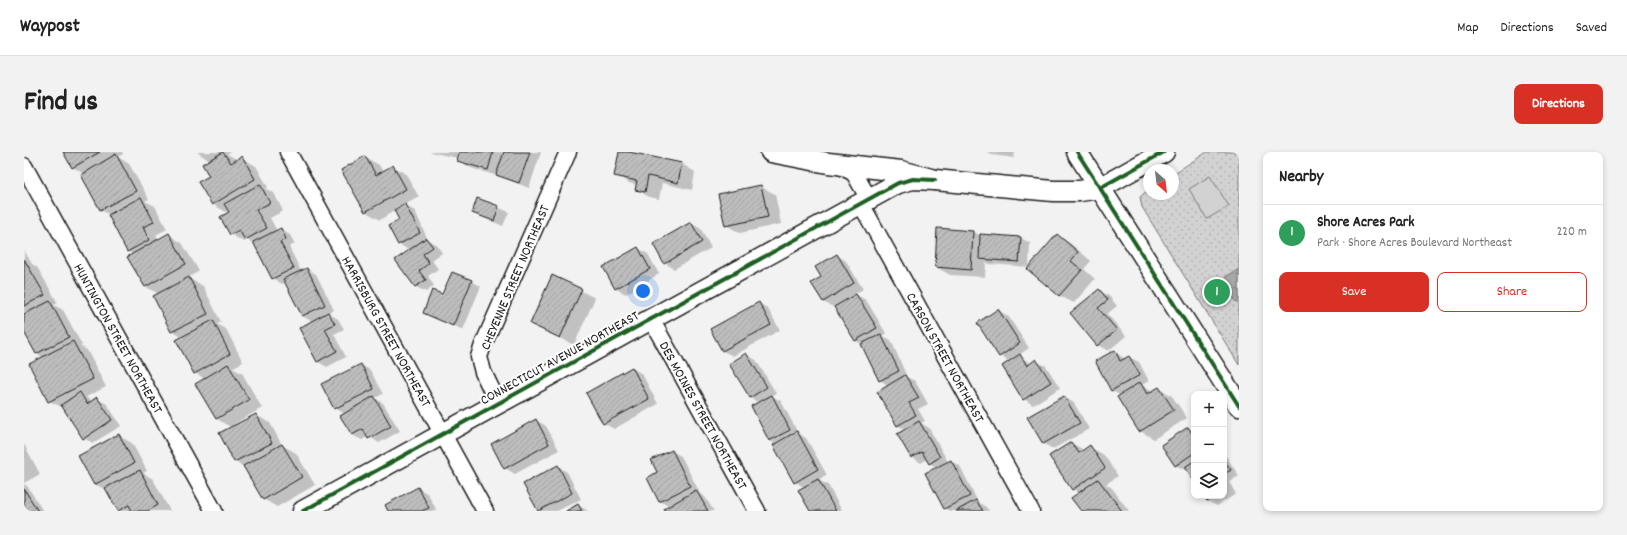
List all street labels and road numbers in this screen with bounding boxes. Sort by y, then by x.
street label: CHEYENNE STREET NORTHEAST [476,202,556,353]
street label: HARRISBURG STREET NORTHEAST [335,253,435,411]
street label: HUNTINGTON STREET NORTHEAST [68,260,167,418]
street label: CARSON STREET NORTHEAST [900,289,989,427]
street label: CONNECTICUT AVENUE NORTHEAST [477,306,643,411]
street label: DES MOINES STREET NORTHEAST [653,338,752,494]

